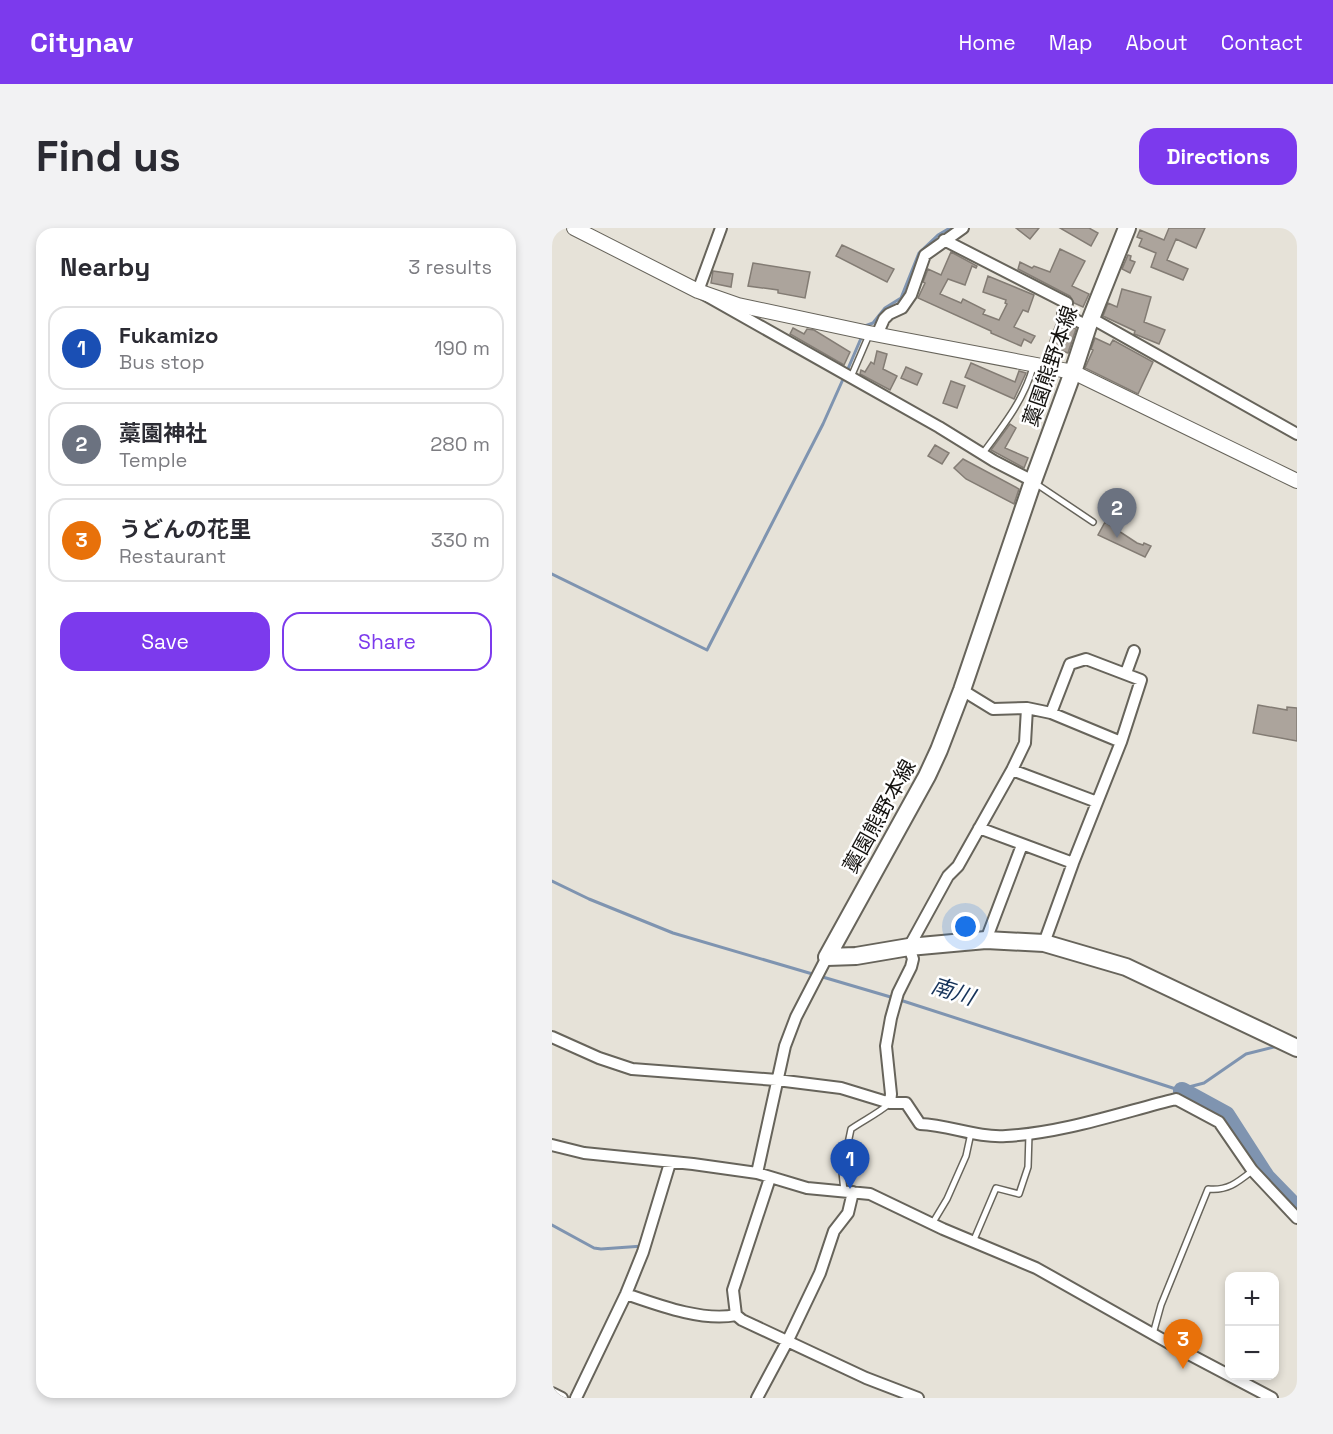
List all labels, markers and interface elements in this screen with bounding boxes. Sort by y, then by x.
text: Citynav [30,24,134,60]
text: Home [958,29,1016,56]
text: Map [1049,29,1093,56]
text: About [1126,29,1188,56]
text: Contact [1221,29,1303,56]
button: Directions [1139,128,1297,185]
text: Find us [36,130,181,183]
text: Nearby [60,250,150,284]
text: 3 results [408,254,492,280]
street label: 藁園熊野本線 [1017,302,1083,430]
text: Fukamizo [119,321,219,349]
text: 1 [77,335,86,361]
text: 190 m [434,335,490,361]
text: Bus stop [119,349,205,375]
text: 藁園神社 [119,419,207,447]
text: 2 [76,431,87,457]
text: 280 m [430,431,490,457]
text: Temple [119,447,187,473]
pin: 2 [1098,488,1136,538]
text: うどんの花里 [119,515,251,543]
text: 3 [75,527,88,553]
text: 330 m [431,527,490,553]
text: Restaurant [119,543,226,569]
button: Save [60,612,270,671]
button: Share [282,612,492,671]
street label: 藁園熊野本線 [837,754,921,878]
your location [951,912,980,941]
water label: 南川 [928,971,980,1012]
pin: 1 [830,1140,870,1189]
map controls [1225,1272,1279,1380]
button: + [1225,1272,1279,1326]
pin: 3 [1164,1320,1202,1369]
button: − [1225,1326,1279,1380]

